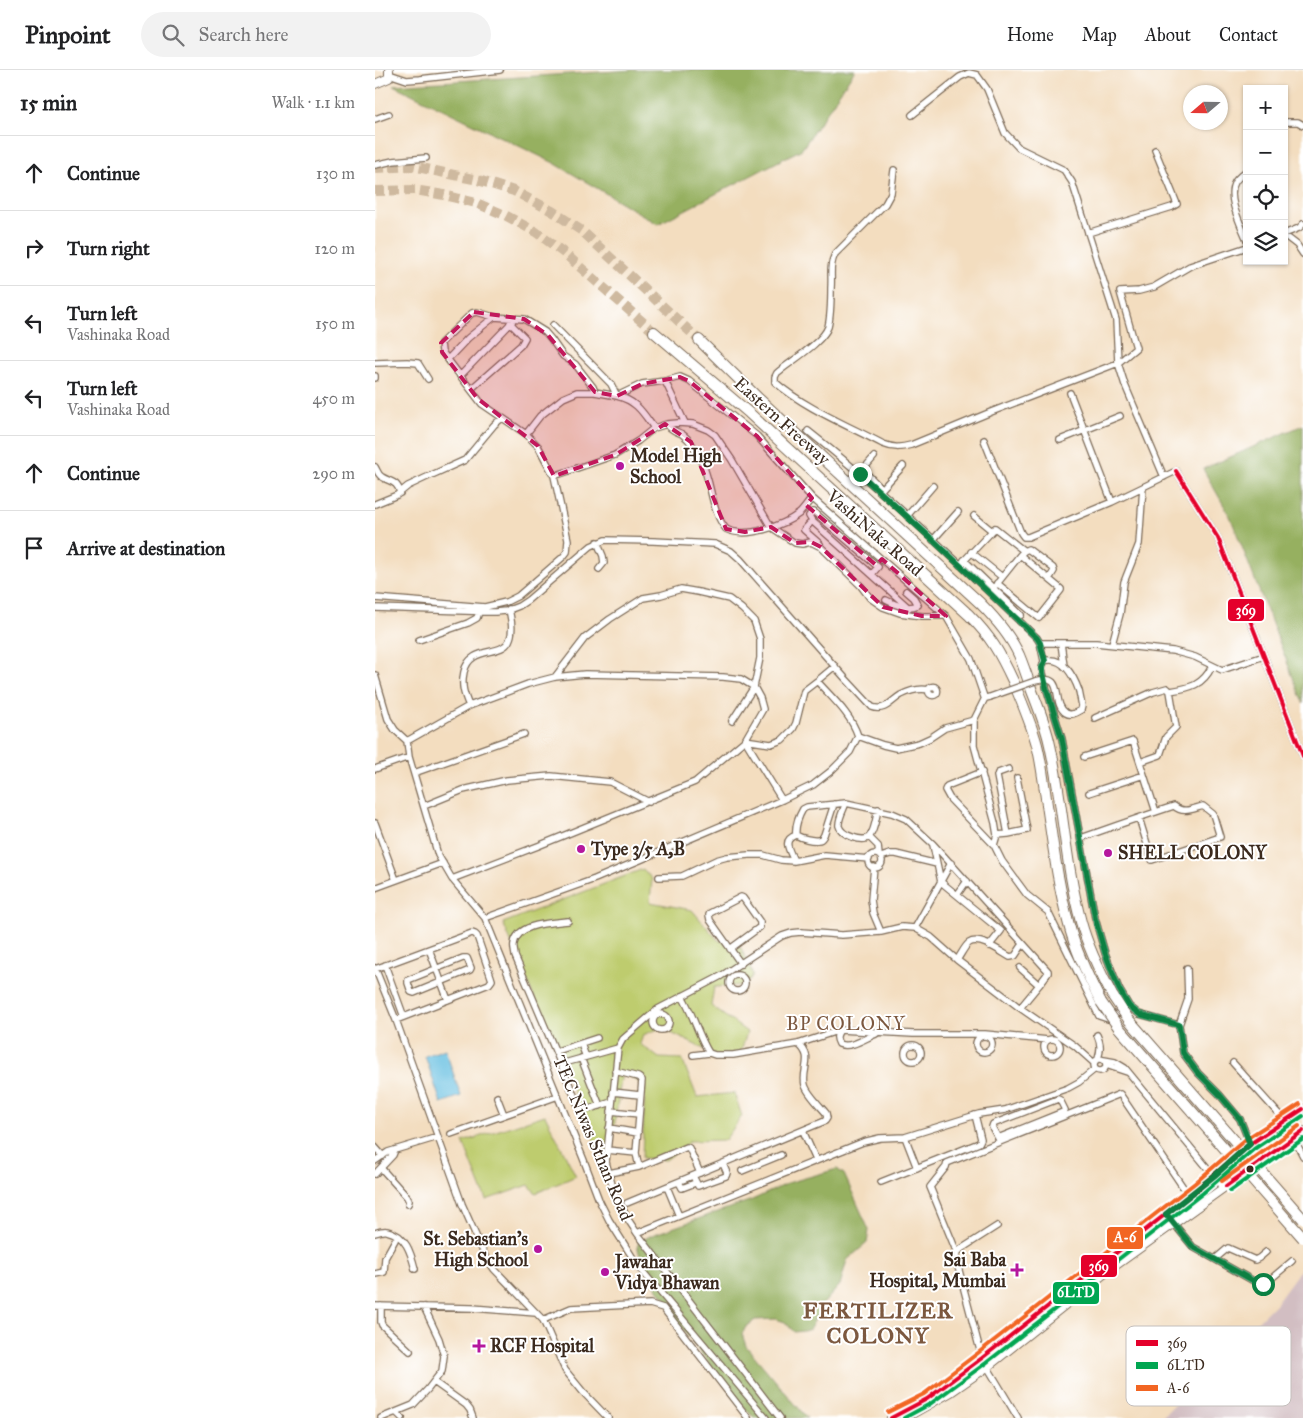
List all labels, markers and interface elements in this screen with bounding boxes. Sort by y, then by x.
search box [141,12,491,57]
text: Pinpoint [25,20,111,50]
icon: search [159,21,187,49]
text: Search here [199,23,289,46]
text: Home [1007,24,1054,46]
text: Map [1082,24,1117,46]
text: About [1145,24,1191,46]
text: Contact [1219,24,1278,46]
north arrow [1183,85,1228,130]
map controls [1243,85,1288,265]
button: + [1243,85,1288,130]
text: 15 min [20,90,77,116]
text: Walk · 1.1 km [271,93,355,112]
button: − [1243,130,1288,175]
icon: ahead [20,159,48,187]
text: Continue [67,162,140,185]
text: 130 m [316,164,355,183]
button: locate [1243,175,1288,220]
button: layers [1243,220,1288,265]
icon: right [20,234,48,262]
text: Turn right [67,237,150,260]
text: 120 m [315,239,355,258]
text: Turn left [67,302,137,325]
icon: left [20,309,48,337]
text: 150 m [315,314,355,333]
text: Vashinaka Road [67,325,170,344]
street label: Eastern Freeway [729,372,835,470]
text: Turn left [67,377,137,400]
icon: left [20,384,48,412]
text: 450 m [312,389,355,408]
text: Vashinaka Road [67,400,170,419]
place label: Model High School [630,445,723,488]
icon: ahead [20,459,48,487]
marker: Model High School [614,460,626,472]
text: Continue [67,462,140,485]
route end [849,463,872,486]
text: 290 m [312,464,355,483]
street label: VashiNaka Road [821,484,928,581]
icon: arrive [20,534,48,562]
text: Arrive at destination [67,537,225,560]
line badge: 369 [1227,598,1265,622]
text: 369 [1236,602,1256,620]
place label: Type 3/5 A,B [590,838,685,861]
place label: SHELL COLONY [1118,842,1268,864]
marker: Type 3/5 A,B [575,843,587,855]
marker: SHELL COLONY [1102,847,1114,859]
district label: BP COLONY [786,1012,906,1035]
street label: TEC Niwas Sthan Road [548,1052,638,1224]
unlabelled marker [1245,1164,1255,1174]
line badge: A-6 [1106,1226,1144,1250]
place label: St. Sebastian's High School [423,1228,529,1272]
text: A-6 [1113,1229,1137,1246]
marker: St. Sebastian's High School [532,1243,544,1255]
place label: Sai Baba Hospital, Mumbai [869,1249,1007,1293]
place label: Jawahar Vidya Bhawan [613,1251,720,1295]
line badge: 369 [1080,1254,1118,1278]
text: 369 [1089,1258,1109,1276]
marker: Sai Baba Hospital, Mumbai [1010,1263,1024,1277]
marker: Jawahar Vidya Bhawan [599,1266,611,1278]
route start [1252,1273,1275,1296]
line badge: 6LTD [1052,1281,1100,1305]
text: 6LTD [1057,1284,1095,1301]
district label: FERTILIZER COLONY [803,1297,954,1349]
legend [1126,1326,1291,1406]
place label: RCF Hospital [490,1335,595,1358]
text: 369 [1167,1335,1187,1352]
marker: RCF Hospital [472,1339,486,1353]
text: 6LTD [1167,1357,1205,1374]
text: A-6 [1166,1380,1190,1397]

